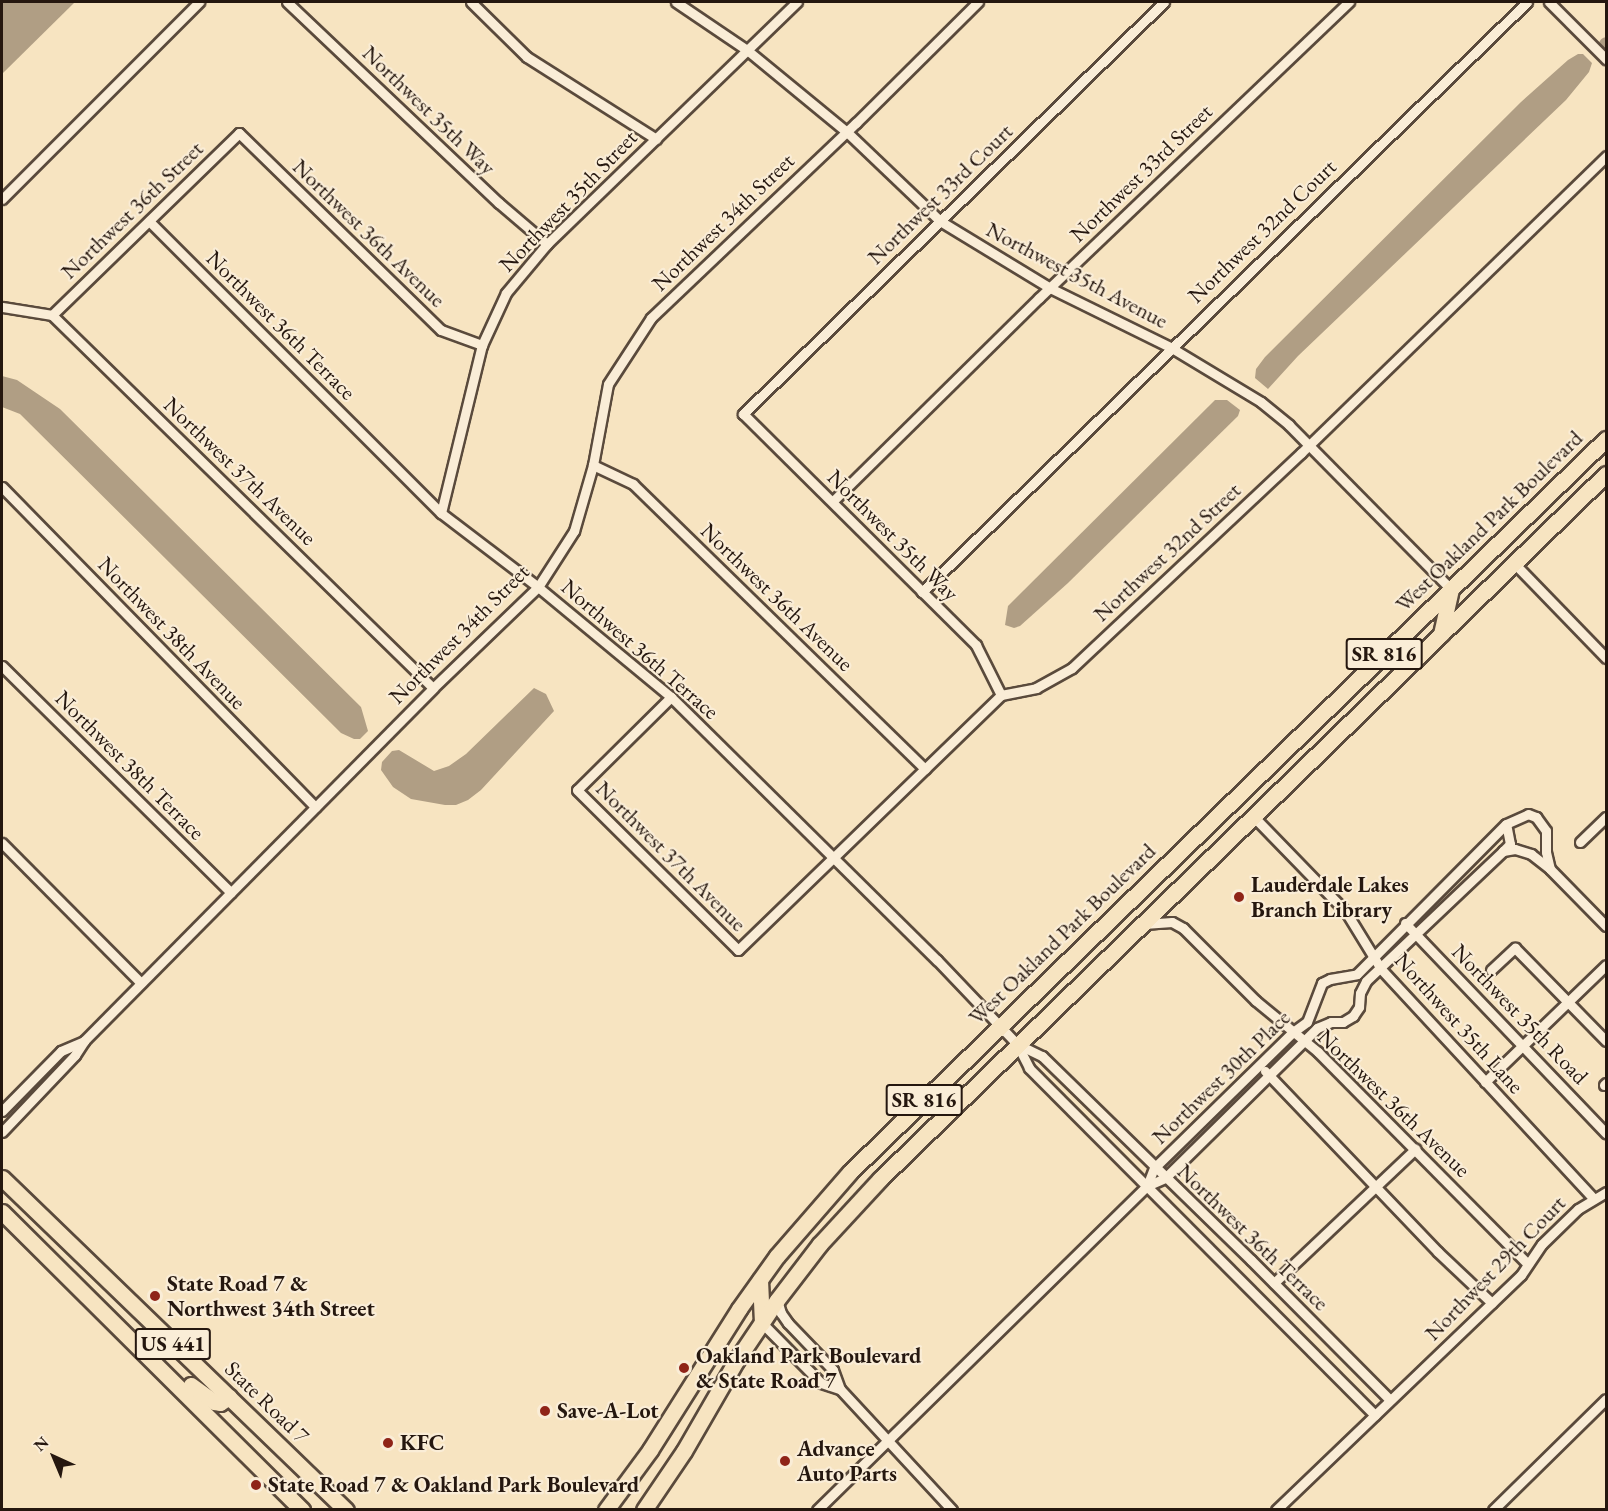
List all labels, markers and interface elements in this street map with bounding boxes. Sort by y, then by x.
street label: Northwest 35th Way [357,40,501,180]
street label: Northwest 33rd Street [1065,98,1217,248]
street label: Northwest 33rd Court [862,118,1018,270]
street label: Northwest 35th Street [494,125,642,277]
street label: Northwest 36th Street [56,136,208,284]
street label: Northwest 34th Street [647,148,799,296]
street label: Northwest 36th Avenue [287,153,451,313]
street label: Northwest 32nd Court [1183,154,1341,308]
street label: Northwest 35th Avenue [982,216,1172,334]
street label: Northwest 36th Terrace [201,245,361,405]
street label: Northwest 37th Avenue [158,391,322,551]
street label: West Oakland Park Boulevard [1390,425,1588,617]
street label: Northwest 35th Way [822,464,964,606]
street label: Northwest 32nd Street [1088,477,1246,627]
street label: Northwest 36th Avenue [695,517,859,677]
street label: Northwest 38th Avenue [92,551,252,715]
street label: Northwest 34th Street [384,559,534,709]
street label: Northwest 36th Terrace [556,573,724,725]
road number: SR 816 [1345,636,1423,672]
street label: Northwest 38th Terrace [50,685,210,845]
street label: Northwest 37th Avenue [590,775,752,937]
street label: West Oakland Park Boulevard [963,838,1161,1030]
place label: Lauderdale Lakes Branch Library [1251,871,1409,922]
marker: Lauderdale Lakes Branch Library [1232,890,1246,904]
street label: Northwest 35th Road [1446,938,1594,1090]
street label: Northwest 35th Lane [1389,947,1529,1099]
street label: Northwest 30th Place [1146,1004,1296,1150]
street label: Northwest 36th Avenue [1312,1023,1476,1183]
road number: SR 816 [885,1082,963,1118]
street label: Northwest 36th Terrace [1172,1158,1334,1316]
street label: Northwest 29th Court [1419,1190,1571,1346]
place label: State Road 7 & Northwest 34th Street [167,1270,375,1322]
marker: State Road 7 & Northwest 34th Street [148,1289,162,1303]
road number: US 441 [134,1326,212,1362]
place label: Oakland Park Boulevard & State Road 7 [696,1342,921,1394]
street label: State Road 7 [219,1355,315,1449]
marker: Oakland Park Boulevard & State Road 7 [677,1361,691,1375]
place label: Save-A-Lot [557,1398,659,1424]
marker: Save-A-Lot [538,1404,552,1418]
north arrow [24,1427,84,1487]
place label: KFC [400,1430,444,1456]
text: N [29,1432,53,1456]
place label: Advance Auto Parts [797,1435,897,1486]
marker: KFC [381,1436,395,1450]
marker: Advance Auto Parts [778,1454,792,1468]
place label: State Road 7 & Oakland Park Boulevard [268,1472,639,1498]
marker: State Road 7 & Oakland Park Boulevard [249,1478,263,1492]

